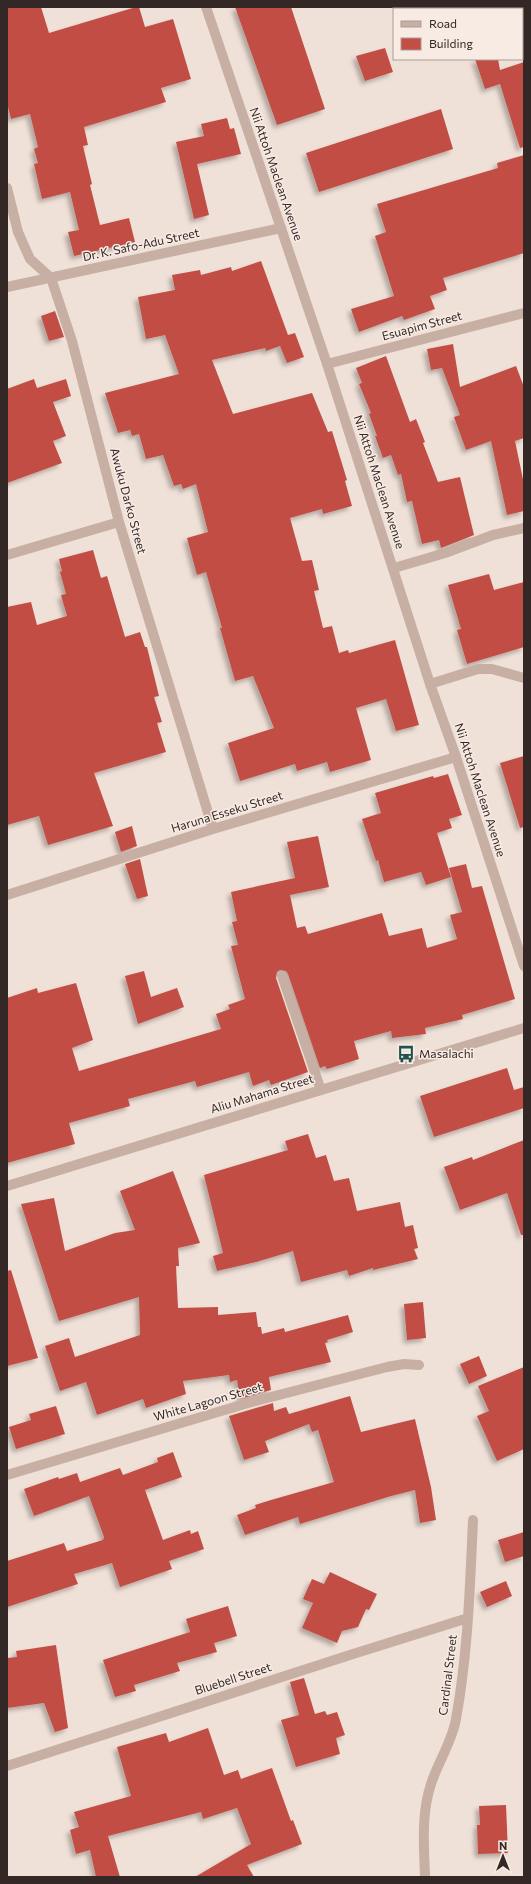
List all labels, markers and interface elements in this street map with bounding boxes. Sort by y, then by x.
legend [393,8,523,60]
text: Road [429,16,457,30]
text: Building [429,36,473,50]
street label: Nii Attoh Maclean Avenue [248,105,306,242]
street label: Dr. K. Safo-Adu Street [81,225,201,263]
street label: Esuapim Street [380,308,463,342]
street label: Nii Attoh Maclean Avenue [352,413,408,550]
street label: Awuku Darko Street [108,446,150,555]
street label: Nii Attoh Maclean Avenue [453,721,509,858]
street label: Haruna Esseku Street [169,787,284,835]
bus stop icon: Masalachi [396,1044,416,1064]
place label: Masalachi [419,1046,474,1060]
street label: Aliu Mahama Street [208,1071,315,1115]
street label: White Lagoon Street [152,1379,264,1423]
street label: Cardinal Street [435,1633,459,1716]
street label: Bluebell Street [193,1659,273,1697]
north arrow [483,1836,523,1876]
text: N [499,1839,507,1852]

